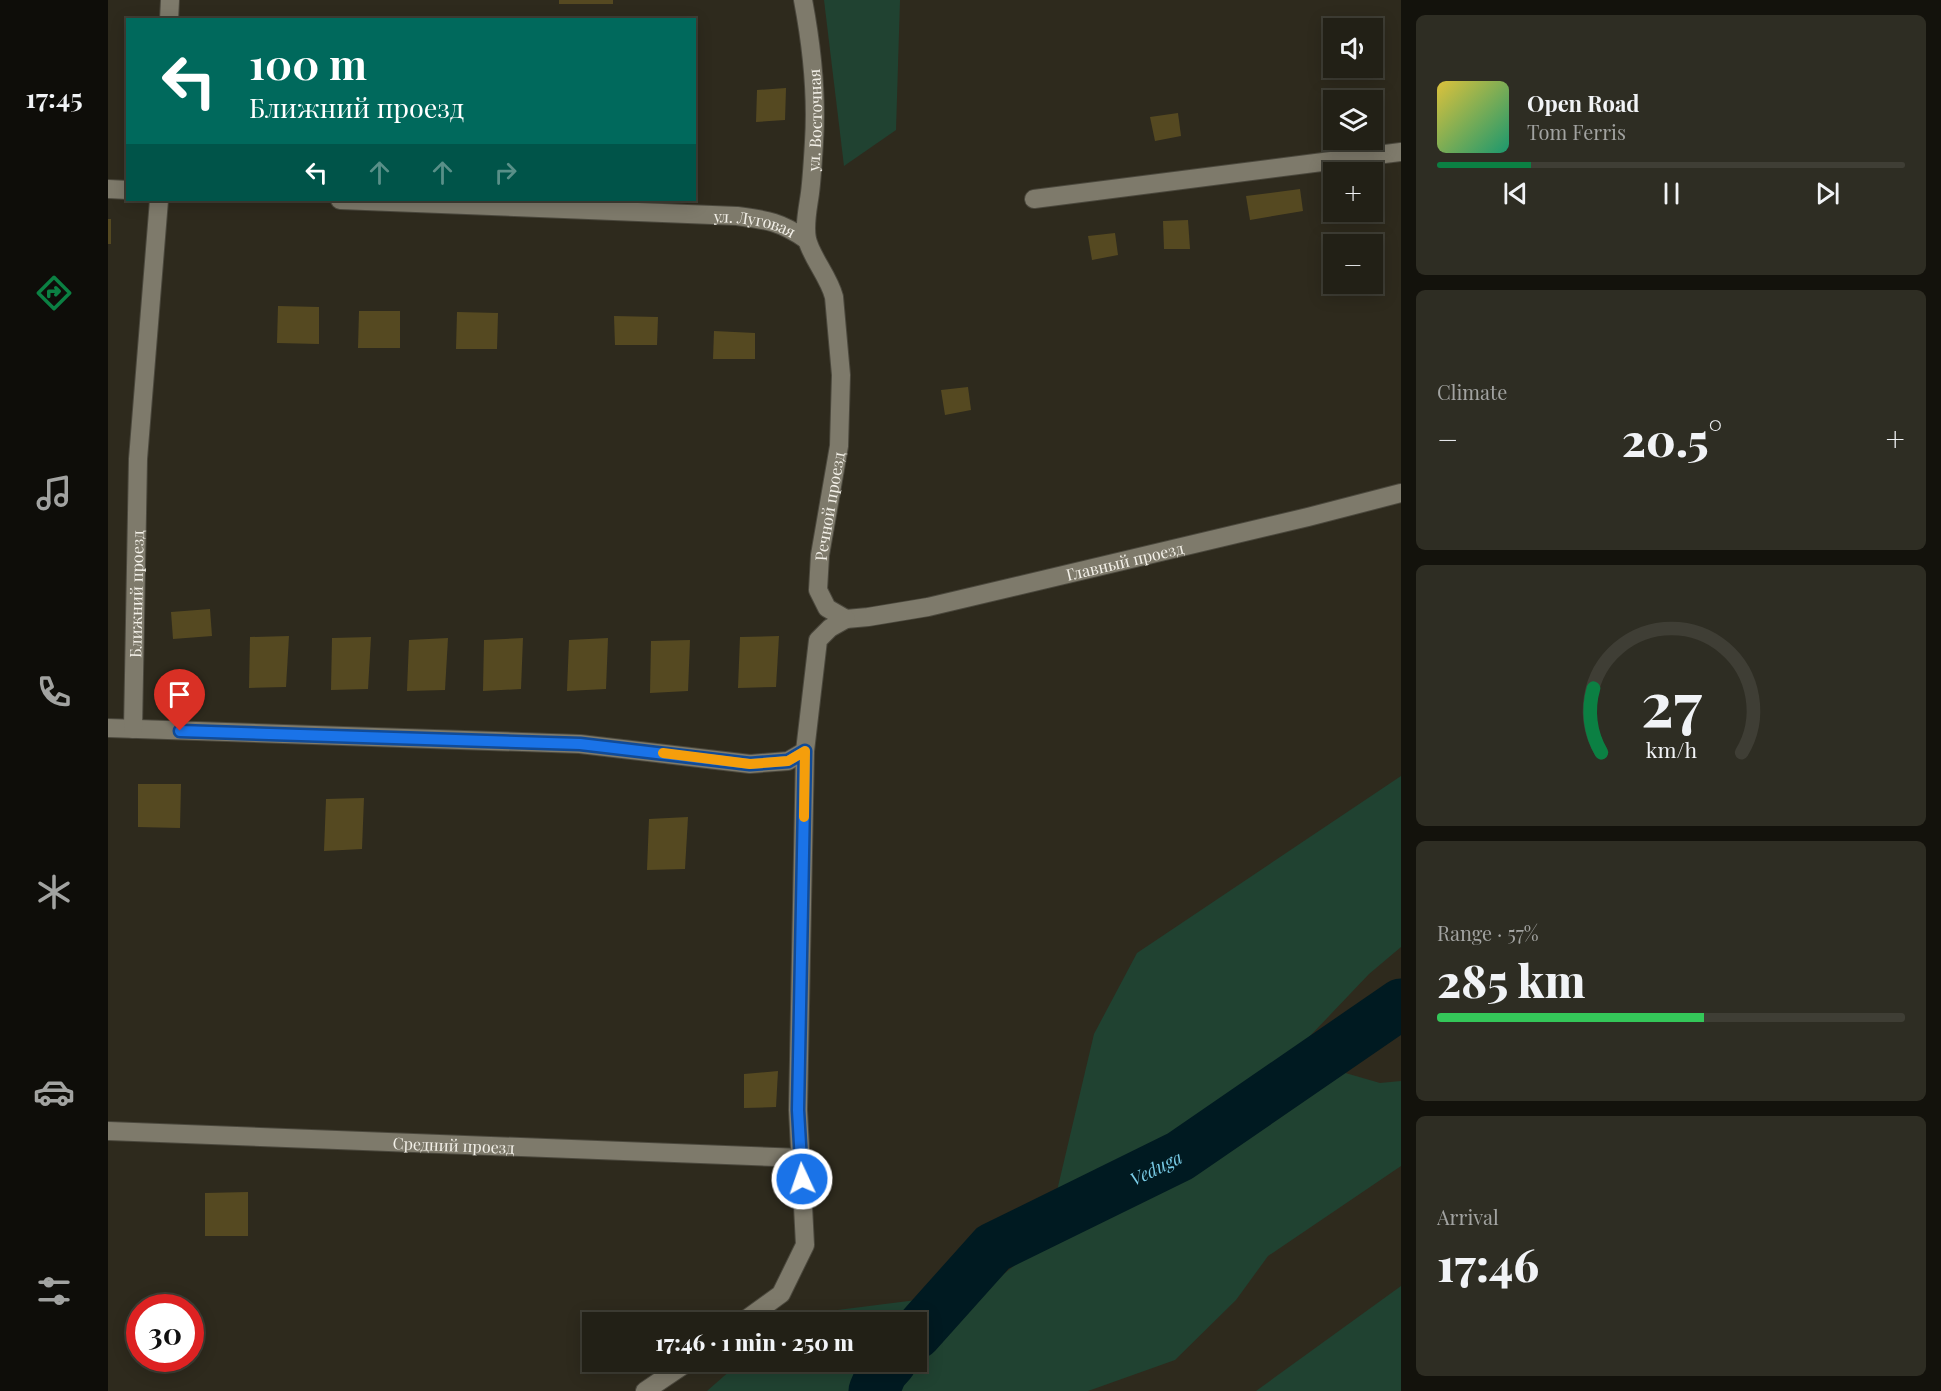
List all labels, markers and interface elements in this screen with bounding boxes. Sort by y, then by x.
map controls [1323,18,1383,294]
button: sound [1323,18,1383,78]
text: 100 m [249,35,367,91]
icon: left [150,42,228,120]
street label: ул. Восточная [802,68,825,173]
text: 17:45 [25,79,83,115]
text: Open Road [1527,88,1639,118]
text: Ближний проезд [249,89,464,125]
button: layers [1323,90,1383,150]
text: Tom Ferris [1527,118,1626,145]
icon: left [300,156,333,189]
icon: ahead [363,156,396,189]
icon: ahead [426,156,459,189]
icon: right [489,156,522,189]
button: + [1323,162,1383,222]
icon: previous [1499,177,1532,210]
icon: pause [1655,177,1688,210]
icon: next [1811,177,1844,210]
street label: ул. Луговая [712,205,800,242]
button: − [1323,234,1383,294]
icon: directions [33,272,75,314]
text: Climate [1437,378,1507,405]
text: 20.5° [1622,408,1722,468]
text: − [1437,416,1458,460]
text: + [1886,416,1905,460]
street label: Речной проезд [809,449,848,561]
icon: music [33,472,75,514]
street label: Ближний проезд [124,529,147,658]
street label: Главный проезд [1064,536,1186,585]
text: 27 [1640,659,1702,743]
pin [154,669,205,731]
icon: phone [33,671,75,713]
icon: arrive [163,678,196,711]
text: km/h [1645,735,1697,763]
icon: climate [33,871,75,913]
text: Range · 57% [1437,919,1539,946]
text: 285 km [1437,949,1585,1009]
icon: car [33,1071,75,1113]
street label: Средний проезд [392,1132,516,1157]
water label: Veduga [1126,1145,1186,1191]
position arrow [770,1147,834,1211]
text: Arrival [1437,1203,1499,1230]
text: 17:46 [1437,1233,1539,1293]
icon: filters [33,1270,75,1312]
speed limit sign: 30 [126,1294,204,1372]
text: 17:46 · 1 min · 250 m [655,1327,854,1357]

